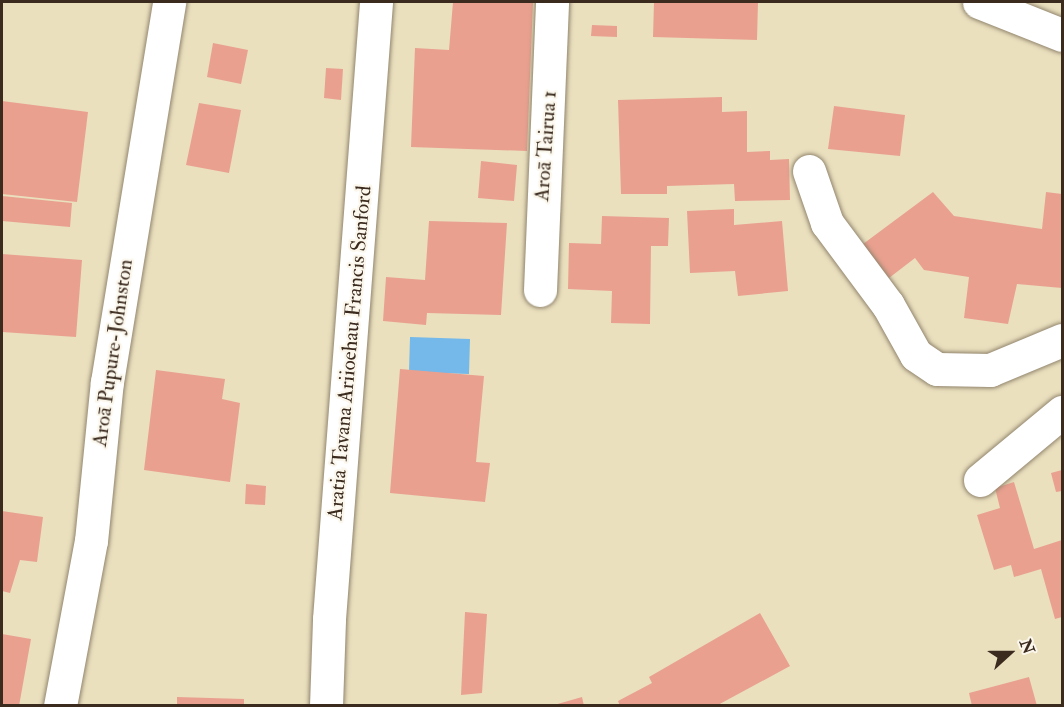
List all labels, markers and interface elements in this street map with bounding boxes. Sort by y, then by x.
street label: Aroā Tairua 1 [530,90,562,202]
street label: Aratia Tavana Ariioehau Francis Sanford [323,185,377,521]
street label: Aroā Pupure-Johnston [87,258,139,448]
north arrow [980,623,1040,683]
text: N [1015,636,1039,657]

